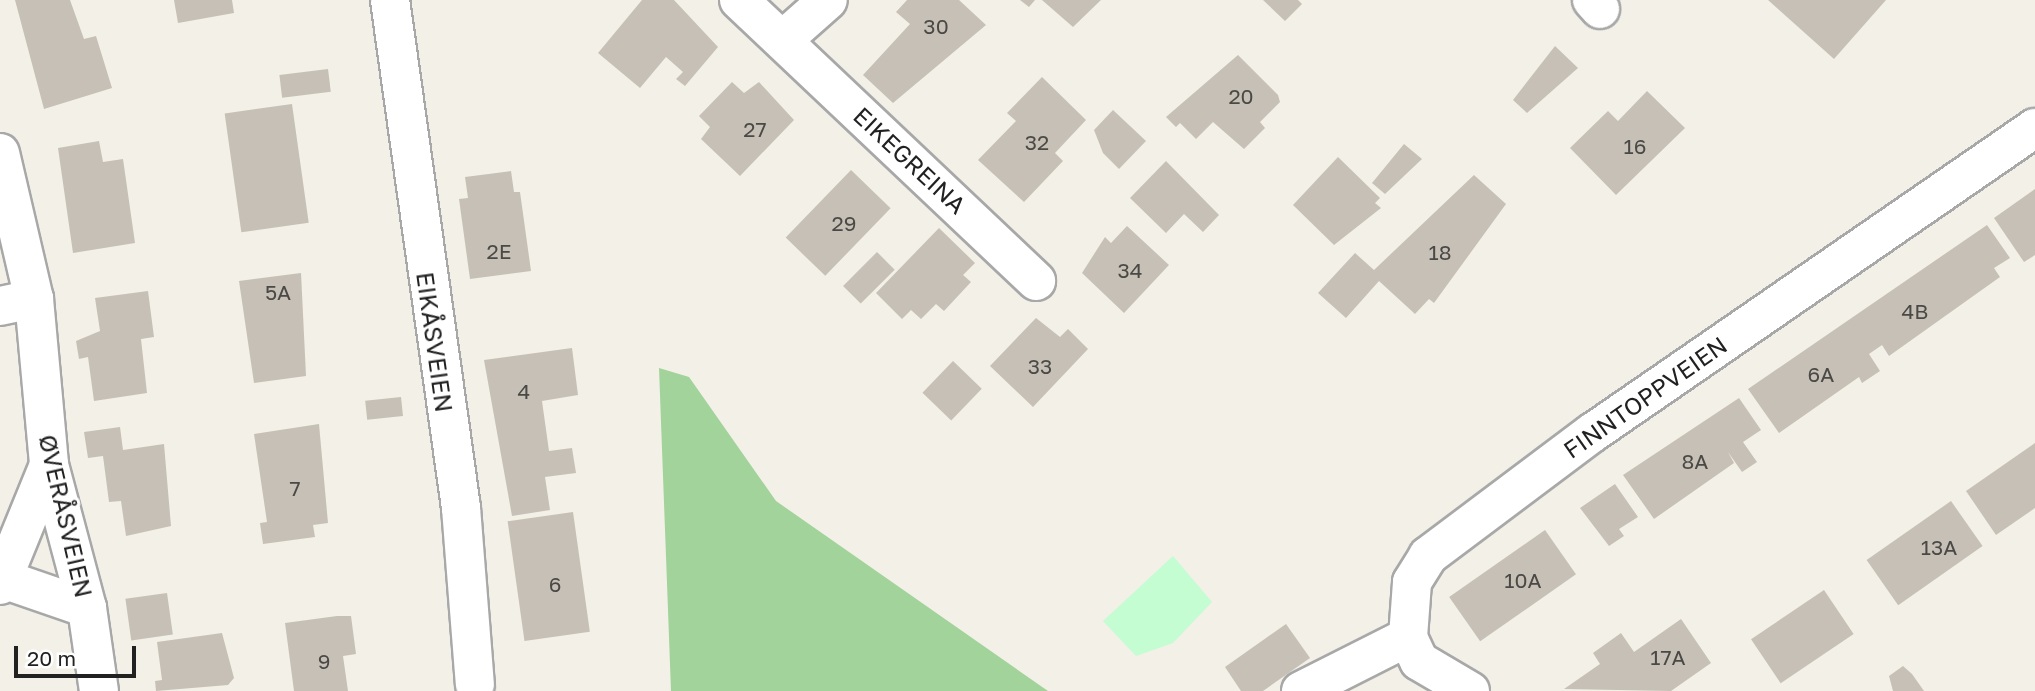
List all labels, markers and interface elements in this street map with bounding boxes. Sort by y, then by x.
house number: 30 [923,13,949,39]
house number: 20 [1228,83,1254,109]
street label: EIKEGREINA [848,101,972,219]
house number: 27 [743,116,767,142]
house number: 32 [1025,129,1049,155]
house number: 16 [1624,133,1646,159]
house number: 29 [832,210,856,236]
house number: 2E [487,238,511,264]
house number: 18 [1429,239,1451,265]
house number: 34 [1117,257,1143,283]
street label: EIKÅSVEIEN [411,270,459,414]
house number: 5A [265,279,291,305]
house number: 4B [1902,298,1928,324]
street label: FINNTOPPVEIEN [1558,330,1732,464]
house number: 33 [1028,353,1052,379]
house number: 6A [1808,361,1834,387]
house number: 4 [518,378,530,404]
street label: ØVERÅSVEIEN [33,432,99,600]
house number: 8A [1682,448,1708,474]
house number: 7 [289,475,301,501]
house number: 13A [1921,534,1957,560]
house number: 10A [1504,567,1542,593]
house number: 6 [549,571,561,597]
scale bar [18,632,140,676]
house number: 17A [1650,644,1686,670]
text: 20 m [27,645,76,671]
house number: 9 [318,648,330,674]

